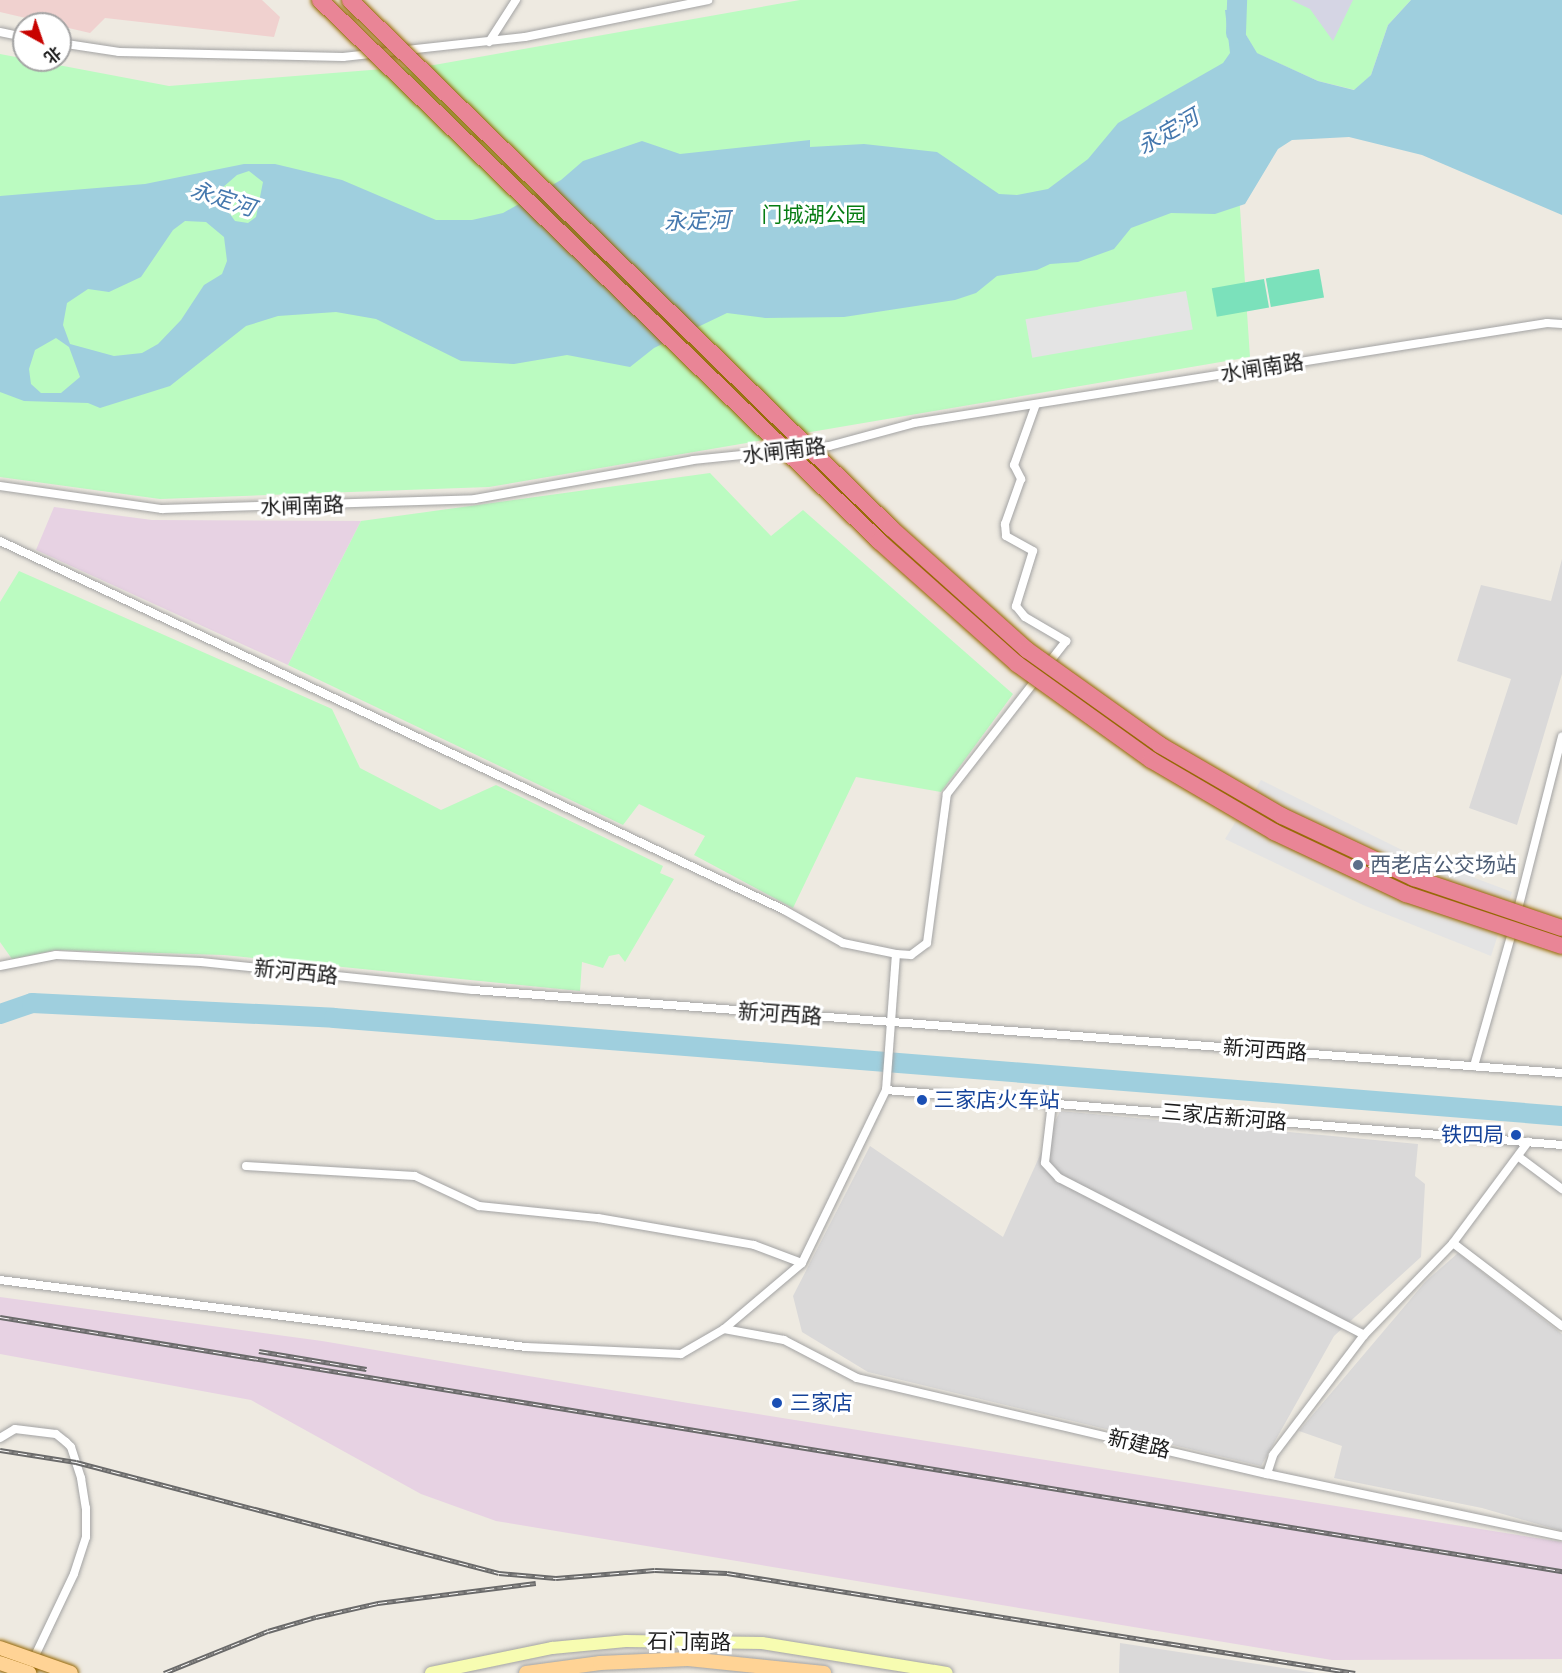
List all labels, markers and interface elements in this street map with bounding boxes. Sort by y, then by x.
north arrow [12,12,72,72]
text: 北 [41,43,64,66]
water label: 永定河 [1133,104,1203,160]
water label: 永定河 [188,176,258,222]
park label: 门城湖公园 [762,202,866,228]
water label: 永定河 [664,207,730,235]
street label: 水闸南路 [1219,349,1305,387]
street label: 水闸南路 [741,433,827,469]
street label: 水闸南路 [260,492,344,520]
place label: 西老店公交场站 [1370,852,1517,878]
marker: 西老店公交场站 [1351,858,1365,872]
street label: 新河西路 [253,955,339,989]
street label: 新河西路 [737,999,823,1029]
street label: 新河西路 [1222,1035,1308,1065]
place label: 三家店火车站 [934,1087,1060,1113]
marker: 三家店火车站 [915,1093,929,1107]
street label: 三家店新河路 [1160,1099,1288,1135]
place label: 铁四局 [1441,1122,1504,1148]
marker: 铁四局 [1509,1128,1523,1142]
place label: 三家店 [790,1390,853,1416]
marker: 三家店 [768,1394,786,1412]
street label: 新建路 [1105,1425,1173,1463]
street label: 石门南路 [647,1629,731,1655]

